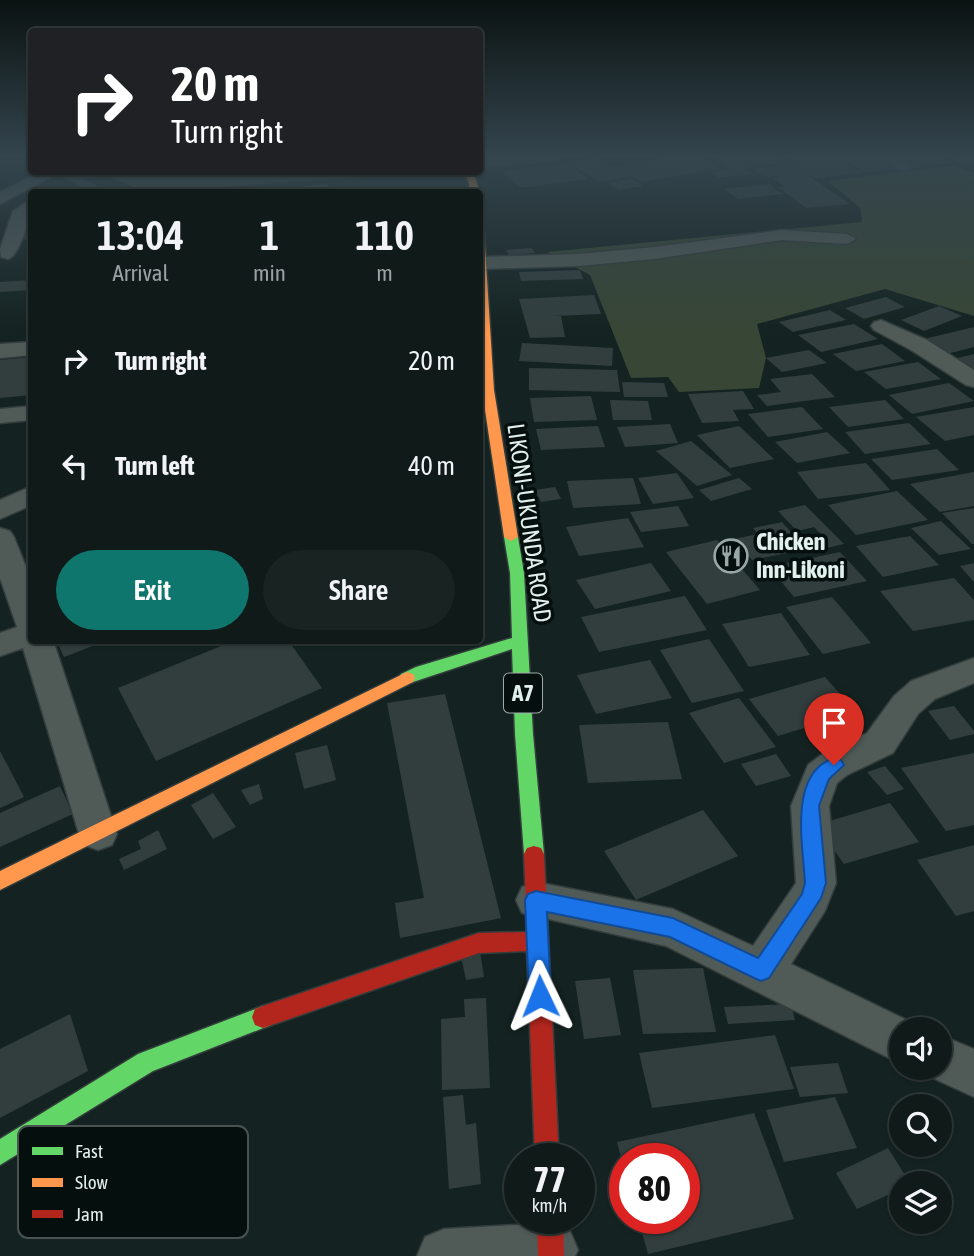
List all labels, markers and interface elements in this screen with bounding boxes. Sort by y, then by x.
text: 20 m [171,55,259,111]
icon: right [56,56,147,147]
text: Turn right [171,113,284,150]
text: 13:04 [97,211,184,259]
text: 1 [260,211,279,259]
text: 110 [355,211,414,259]
text: Arrival [112,260,169,286]
text: min [253,260,286,286]
text: m [376,260,393,286]
icon: right [56,342,94,380]
text: Turn right [115,346,206,376]
text: 20 m [408,346,455,376]
street label: LIKONI-UKUNDA ROAD [502,422,557,624]
icon: left [56,447,94,485]
text: Turn left [115,451,195,481]
text: 40 m [408,451,455,481]
place label: Chicken Inn-Likoni [756,528,845,583]
restaurant icon: Chicken Inn-Likoni [712,537,750,575]
button: Exit [56,550,249,630]
button: Share [263,550,455,630]
road number: A7 [504,674,542,712]
pin [804,693,864,765]
icon: arrive [815,704,853,742]
position arrow [503,959,577,1033]
map controls [889,1017,952,1234]
button: sound [889,1017,952,1080]
button: search [889,1094,952,1157]
legend [18,1126,248,1238]
text: Fast [75,1140,103,1162]
speed limit sign: 80 [609,1143,700,1234]
text: 77 [533,1159,566,1199]
text: Slow [75,1171,109,1193]
button: layers [889,1171,952,1234]
text: km/h [532,1195,567,1216]
text: Jam [75,1203,104,1225]

